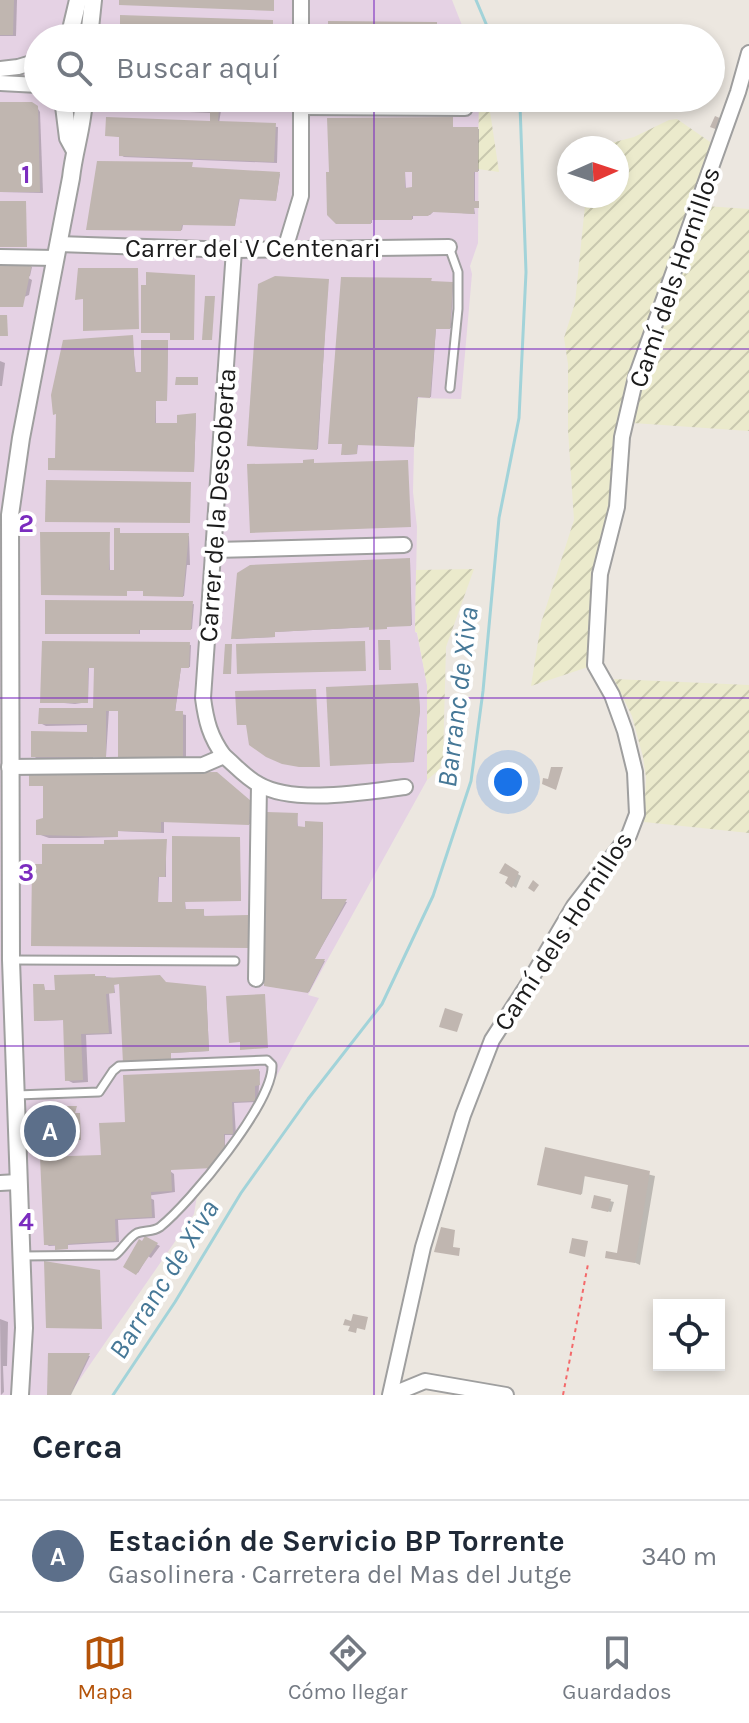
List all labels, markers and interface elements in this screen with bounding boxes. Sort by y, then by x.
search box [24,24,725,112]
icon: search [52,46,96,90]
text: Buscar aquí [116,50,280,86]
north arrow [557,136,629,208]
text: 1 [21,159,31,190]
street label: Camí dels Hornillos [622,163,727,392]
street label: Carrer del V Centenari [125,233,381,264]
street label: Carrer de la Descoberta [192,367,243,643]
text: 2 [18,508,34,539]
water label: Barranc de Xiva [430,605,485,789]
your location [488,762,528,802]
street label: Camí dels Hornillos [487,826,639,1037]
text: 3 [18,857,34,888]
pin: A [24,1101,76,1161]
water label: Barranc de Xiva [101,1193,226,1365]
text: 4 [18,1206,34,1237]
map controls [653,1299,725,1371]
button: locate [653,1299,725,1371]
text: Cerca [32,1427,123,1467]
text: Estación de Servicio BP Torrente [108,1523,565,1559]
text: A [50,1541,66,1572]
text: 340 m [641,1541,717,1572]
text: Gasolinera · Carretera del Mas del Jutge [108,1559,572,1590]
tab: Mapa [77,1631,133,1705]
tab: Cómo llegar [288,1631,407,1705]
tab: Guardados [562,1631,672,1705]

